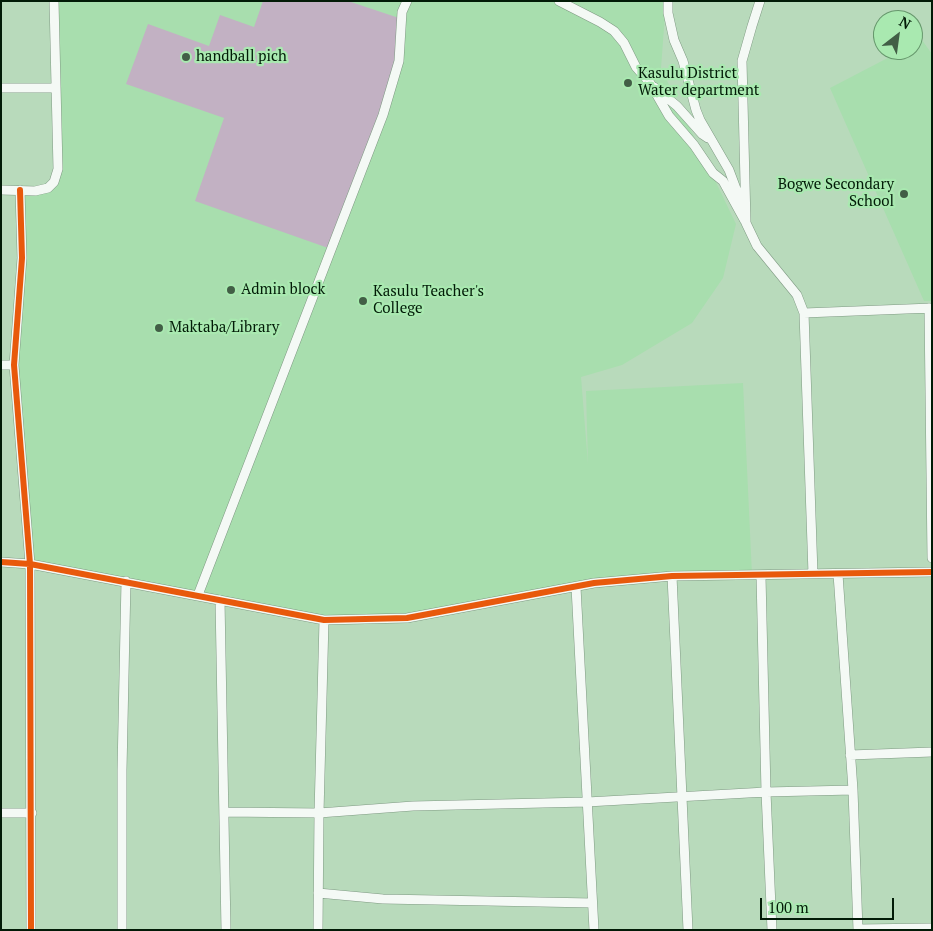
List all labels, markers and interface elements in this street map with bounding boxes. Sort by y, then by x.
north arrow [873,10,923,60]
text: N [896,12,915,33]
place label: handball pich [196,48,287,66]
marker: handball pich [180,51,192,63]
place label: Kasulu District Water department [638,65,759,100]
marker: Kasulu District Water department [622,77,634,89]
place label: Bogwe Secondary School [778,176,894,211]
marker: Bogwe Secondary School [898,188,910,200]
place label: Admin block [241,281,325,299]
place label: Kasulu Teacher's College [373,283,484,318]
marker: Admin block [225,284,237,296]
marker: Kasulu Teacher's College [357,295,369,307]
place label: Maktaba/Library [169,319,279,337]
marker: Maktaba/Library [153,322,165,334]
scale bar [763,888,897,920]
text: 100 m [768,897,809,917]

